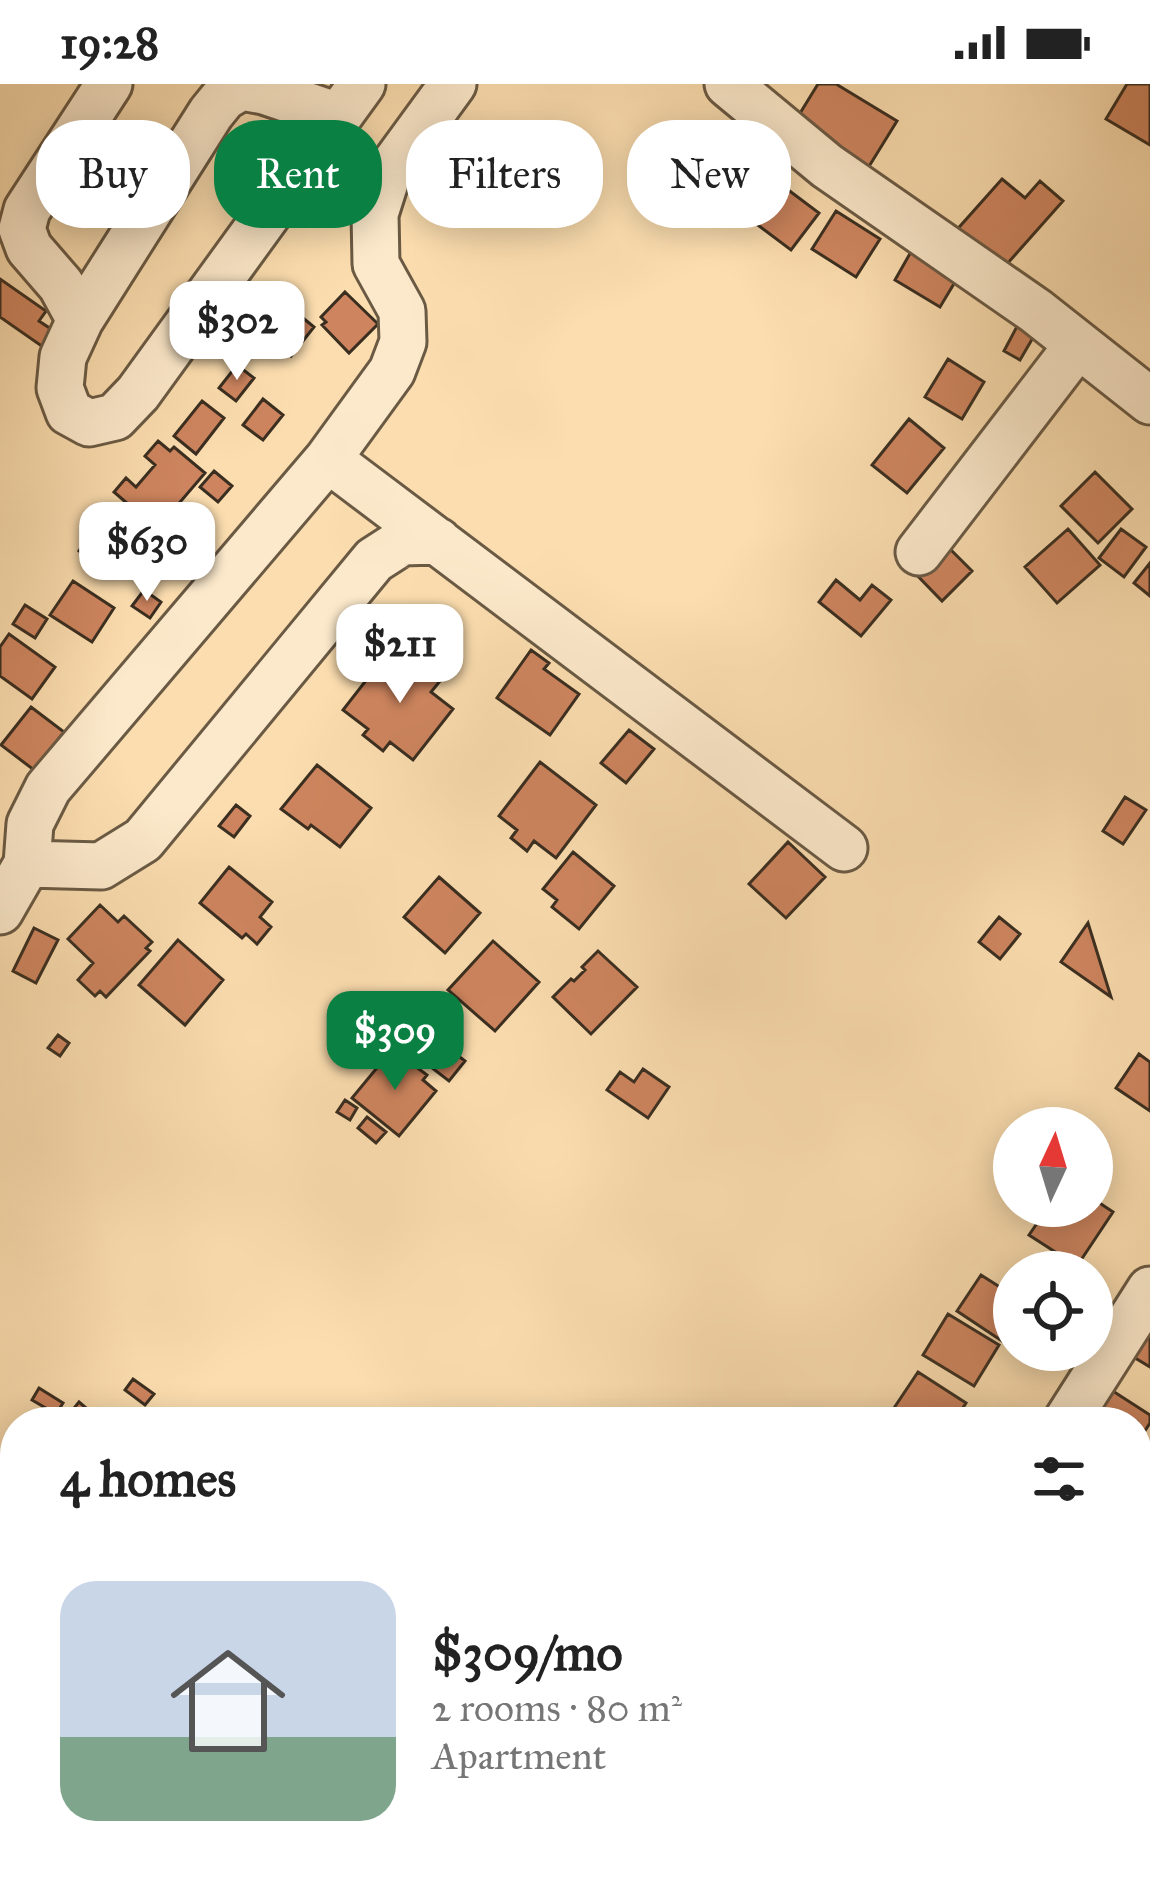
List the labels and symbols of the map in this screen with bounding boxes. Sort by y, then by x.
pin: $302 [166,281,308,383]
pin: $630 [76,502,218,604]
pin: $211 [329,604,471,706]
pin: $309 [324,991,466,1093]
north arrow [993,1107,1113,1227]

